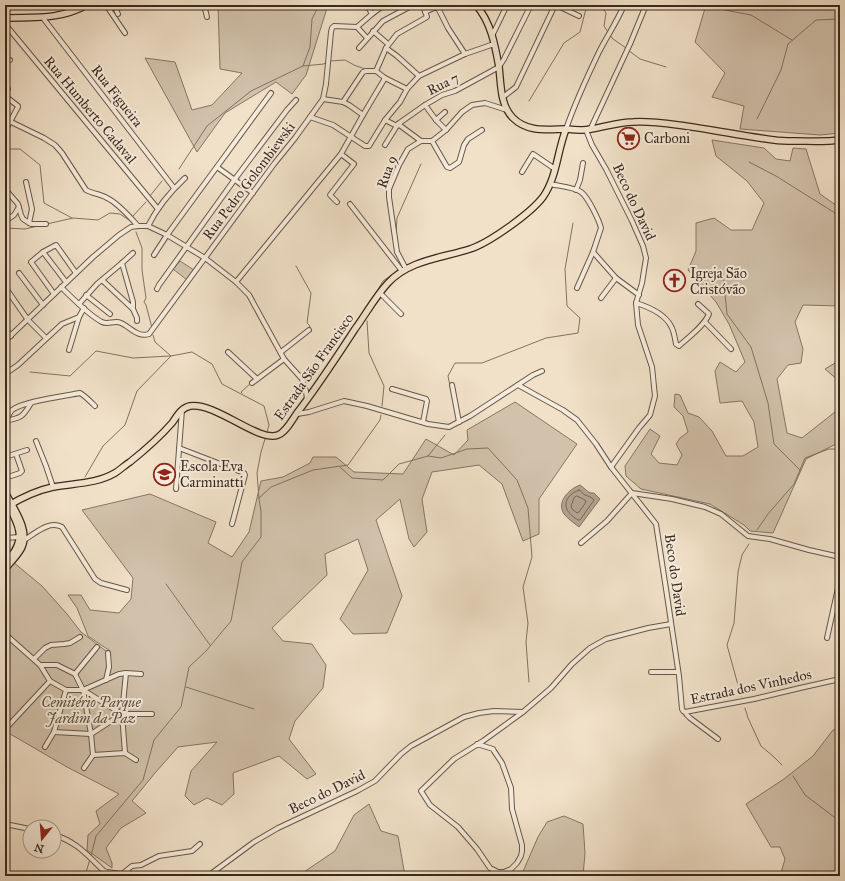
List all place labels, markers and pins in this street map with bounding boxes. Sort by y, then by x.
supermarket icon: Carboni [615,125,641,151]
place label: Carboni [644,130,690,147]
place label: Igreja São Cristóvão [690,265,747,298]
church icon: Igreja São Cristóvão [662,268,688,294]
place label: Escola Eva Carminatti [180,458,244,491]
school or university icon: Escola Eva Carminatti [151,461,177,487]

